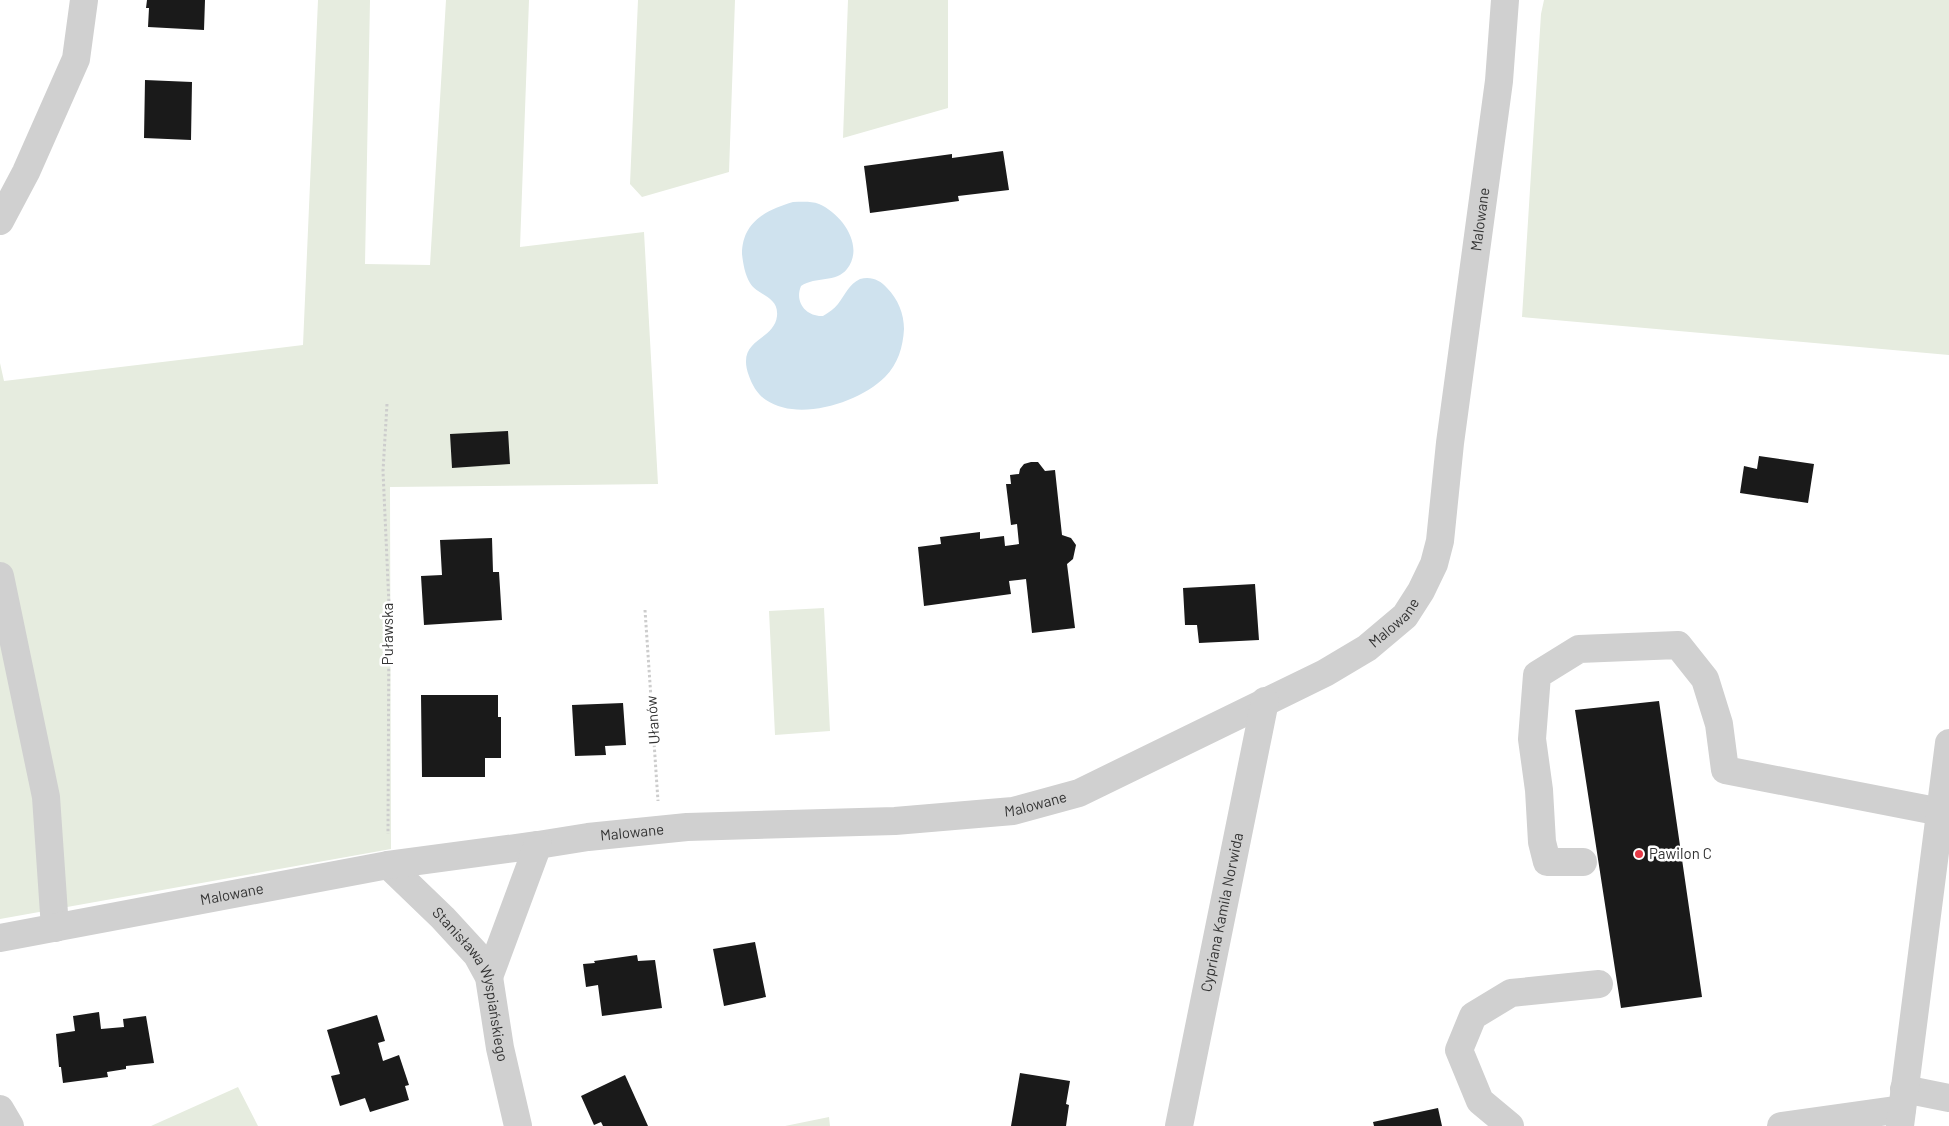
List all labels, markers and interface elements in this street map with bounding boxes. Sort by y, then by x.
street label: Malowane [1466,186,1492,252]
street label: Malowane [1365,594,1422,651]
street label: Puławska [378,603,396,665]
street label: Ułanów [641,695,663,745]
street label: Malowane [1003,787,1068,820]
street label: Malowane [599,819,665,844]
street label: Cypriana Kamila Norwida [1196,831,1246,993]
place label: Pawilon C [1649,844,1712,862]
marker: Pawilon C [1633,848,1645,860]
street label: Malowane [199,879,265,908]
street label: Stanisława Wyspiańskiego [429,903,513,1063]

